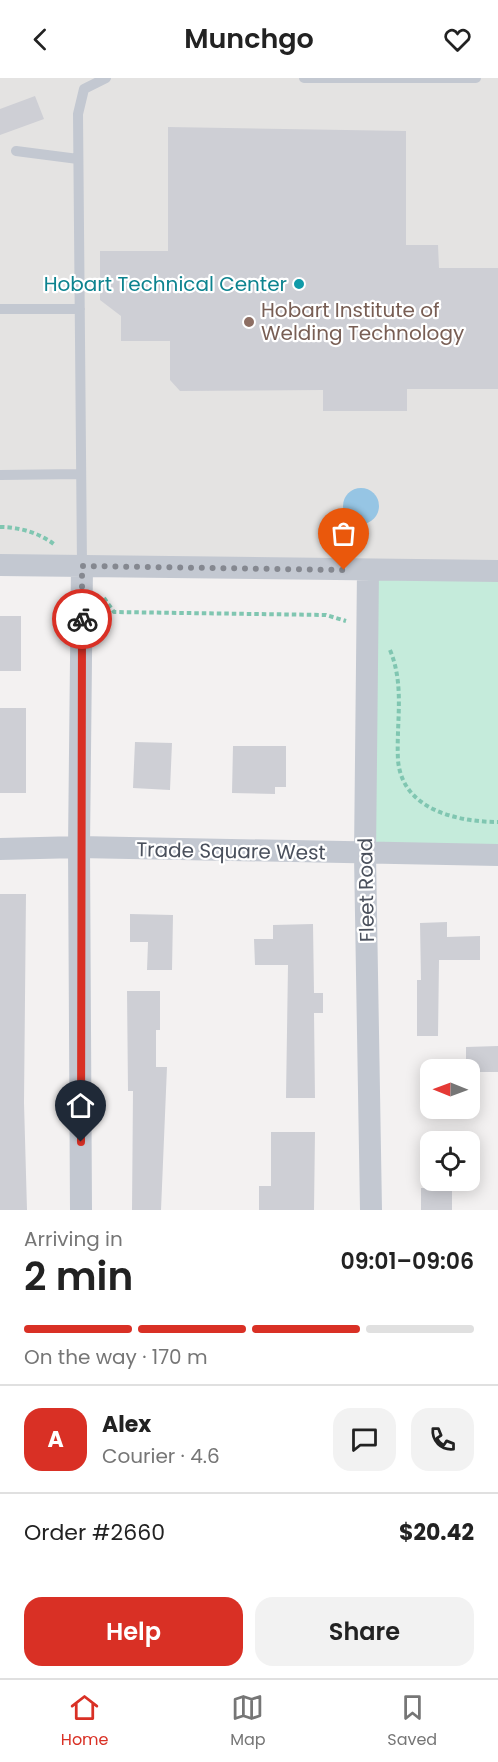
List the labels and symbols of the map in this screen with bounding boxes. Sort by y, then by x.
place label: Hobart Technical Center [44,270,287,298]
marker: Hobart Technical Center [292,277,306,291]
place label: Hobart Institute of Welding Technology [261,296,464,347]
marker: Hobart Institute of Welding Technology [242,315,256,329]
pin [318,508,369,570]
courier [52,589,112,649]
street label: Trade Square West [136,835,326,867]
street label: Fleet Road [351,838,381,942]
north arrow [420,1059,480,1119]
pin [55,1080,106,1142]

